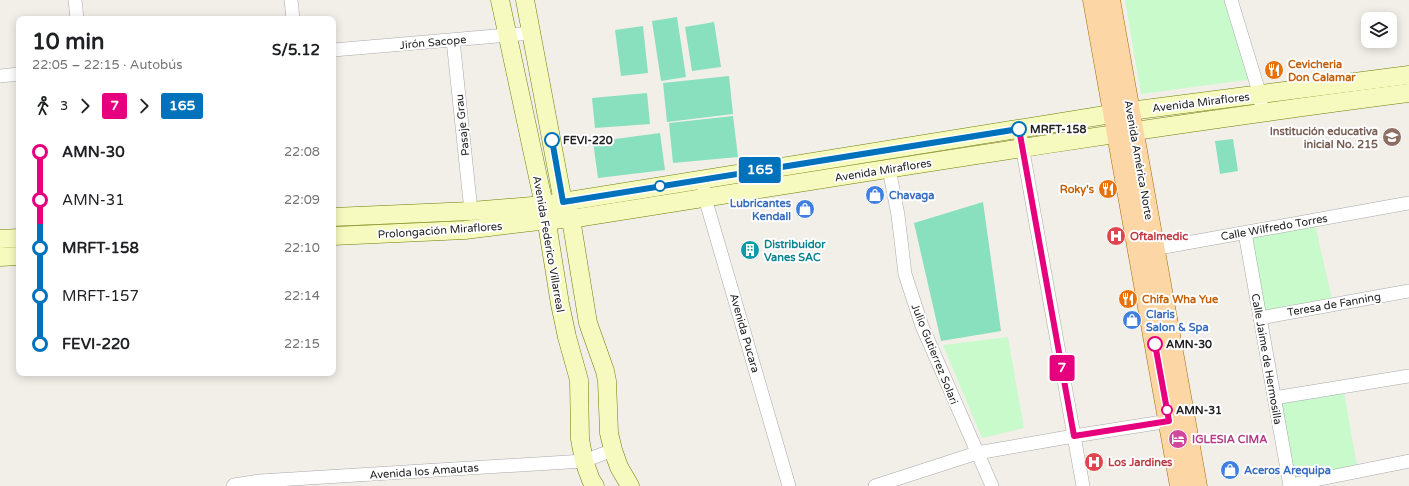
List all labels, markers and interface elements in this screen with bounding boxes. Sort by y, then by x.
map controls [1361,12,1397,48]
button: layers [1361,12,1397,48]
text: 10 min [32,29,104,55]
street label: Jirón Sacope [399,33,467,52]
text: S/5.12 [272,41,320,59]
text: 22:05 – 22:15 · Autobús [32,57,182,73]
place label: Cevicheria Don Calamar [1288,58,1356,84]
restaurant icon: Cevicheria Don Calamar [1263,59,1285,81]
street label: Avenida Miraflores [1152,90,1250,115]
street label: Pasaje Grau [453,93,472,156]
icon: walk [32,95,54,117]
icon: forward [74,95,96,117]
icon: forward [133,95,155,117]
text: 7 [110,97,119,114]
text: 165 [169,97,195,114]
text: 3 [60,98,68,114]
street label: Avenida América Norte [1122,99,1155,221]
marker: MRFT-158 [1011,121,1027,137]
place label: MRFT-158 [1030,123,1086,136]
place label: Institución educativa inicial No. 215 [1270,125,1378,151]
school or university icon: Institución educativa inicial No. 215 [1381,126,1403,148]
marker: FEVI-220 [544,132,560,148]
place label: FEVI-220 [563,134,613,147]
text: AMN-30 [62,143,125,161]
text: 22:08 [284,144,320,160]
street label: Avenida Miraflores [834,156,932,185]
line badge: 165 [737,157,783,183]
text: 165 [747,161,773,178]
street label: Avenida Federico Villarreal [530,175,567,313]
restaurant icon: Roky's [1097,178,1119,200]
unlabelled marker [654,180,666,192]
place label: Roky's [1060,183,1095,197]
shop icon: Chavaga [864,184,886,206]
place label: Chavaga [889,189,935,203]
text: AMN-31 [62,191,125,209]
text: 22:09 [284,192,320,208]
place label: Lubricantes Kendall [730,197,792,223]
shop icon: Lubricantes Kendall [794,198,816,220]
street label: Calle Wilfredo Torres [1220,212,1329,243]
street label: Prolongación Miraflores [377,220,503,241]
hospital icon: Oftalmedic [1105,225,1127,247]
place label: Oftalmedic [1130,230,1188,243]
place label: Distribuidor Vanes SAC [764,238,826,264]
text: MRFT-158 [62,239,139,257]
building icon: Distribuidor Vanes SAC [739,239,761,261]
text: 22:10 [284,240,320,256]
text: MRFT-157 [62,287,139,305]
text: 22:14 [284,288,320,304]
restaurant icon: Chifa Wha Yue [1117,288,1139,310]
street label: Teresa de Fanning [1286,290,1382,319]
street label: Avenida Pucara [727,292,762,374]
place label: Chifa Wha Yue [1142,293,1219,306]
street label: Calle Jaime de Hermosilla [1249,293,1284,426]
street label: Julio Gutierrez Solari [908,302,961,406]
place label: Claris Salon & Spa [1146,308,1209,335]
shop icon: Claris Salon & Spa [1121,309,1143,331]
text: FEVI-220 [62,335,130,353]
text: 22:15 [284,336,320,352]
marker: AMN-30 [1147,336,1163,352]
place label: AMN-30 [1166,338,1212,351]
line badge: 7 [1049,355,1075,381]
text: 7 [1058,359,1066,376]
marker: AMN-31 [1161,404,1173,416]
place label: AMN-31 [1176,404,1222,417]
hotel icon: IGLESIA CIMA [1167,428,1189,450]
place label: IGLESIA CIMA [1192,433,1267,446]
hospital icon: Los Jardines [1083,451,1105,473]
place label: Los Jardines [1108,456,1173,469]
shop icon: Aceros Arequipa [1219,459,1241,481]
street label: Avenida los Amautas [369,461,479,482]
place label: Aceros Arequipa [1244,464,1331,478]

